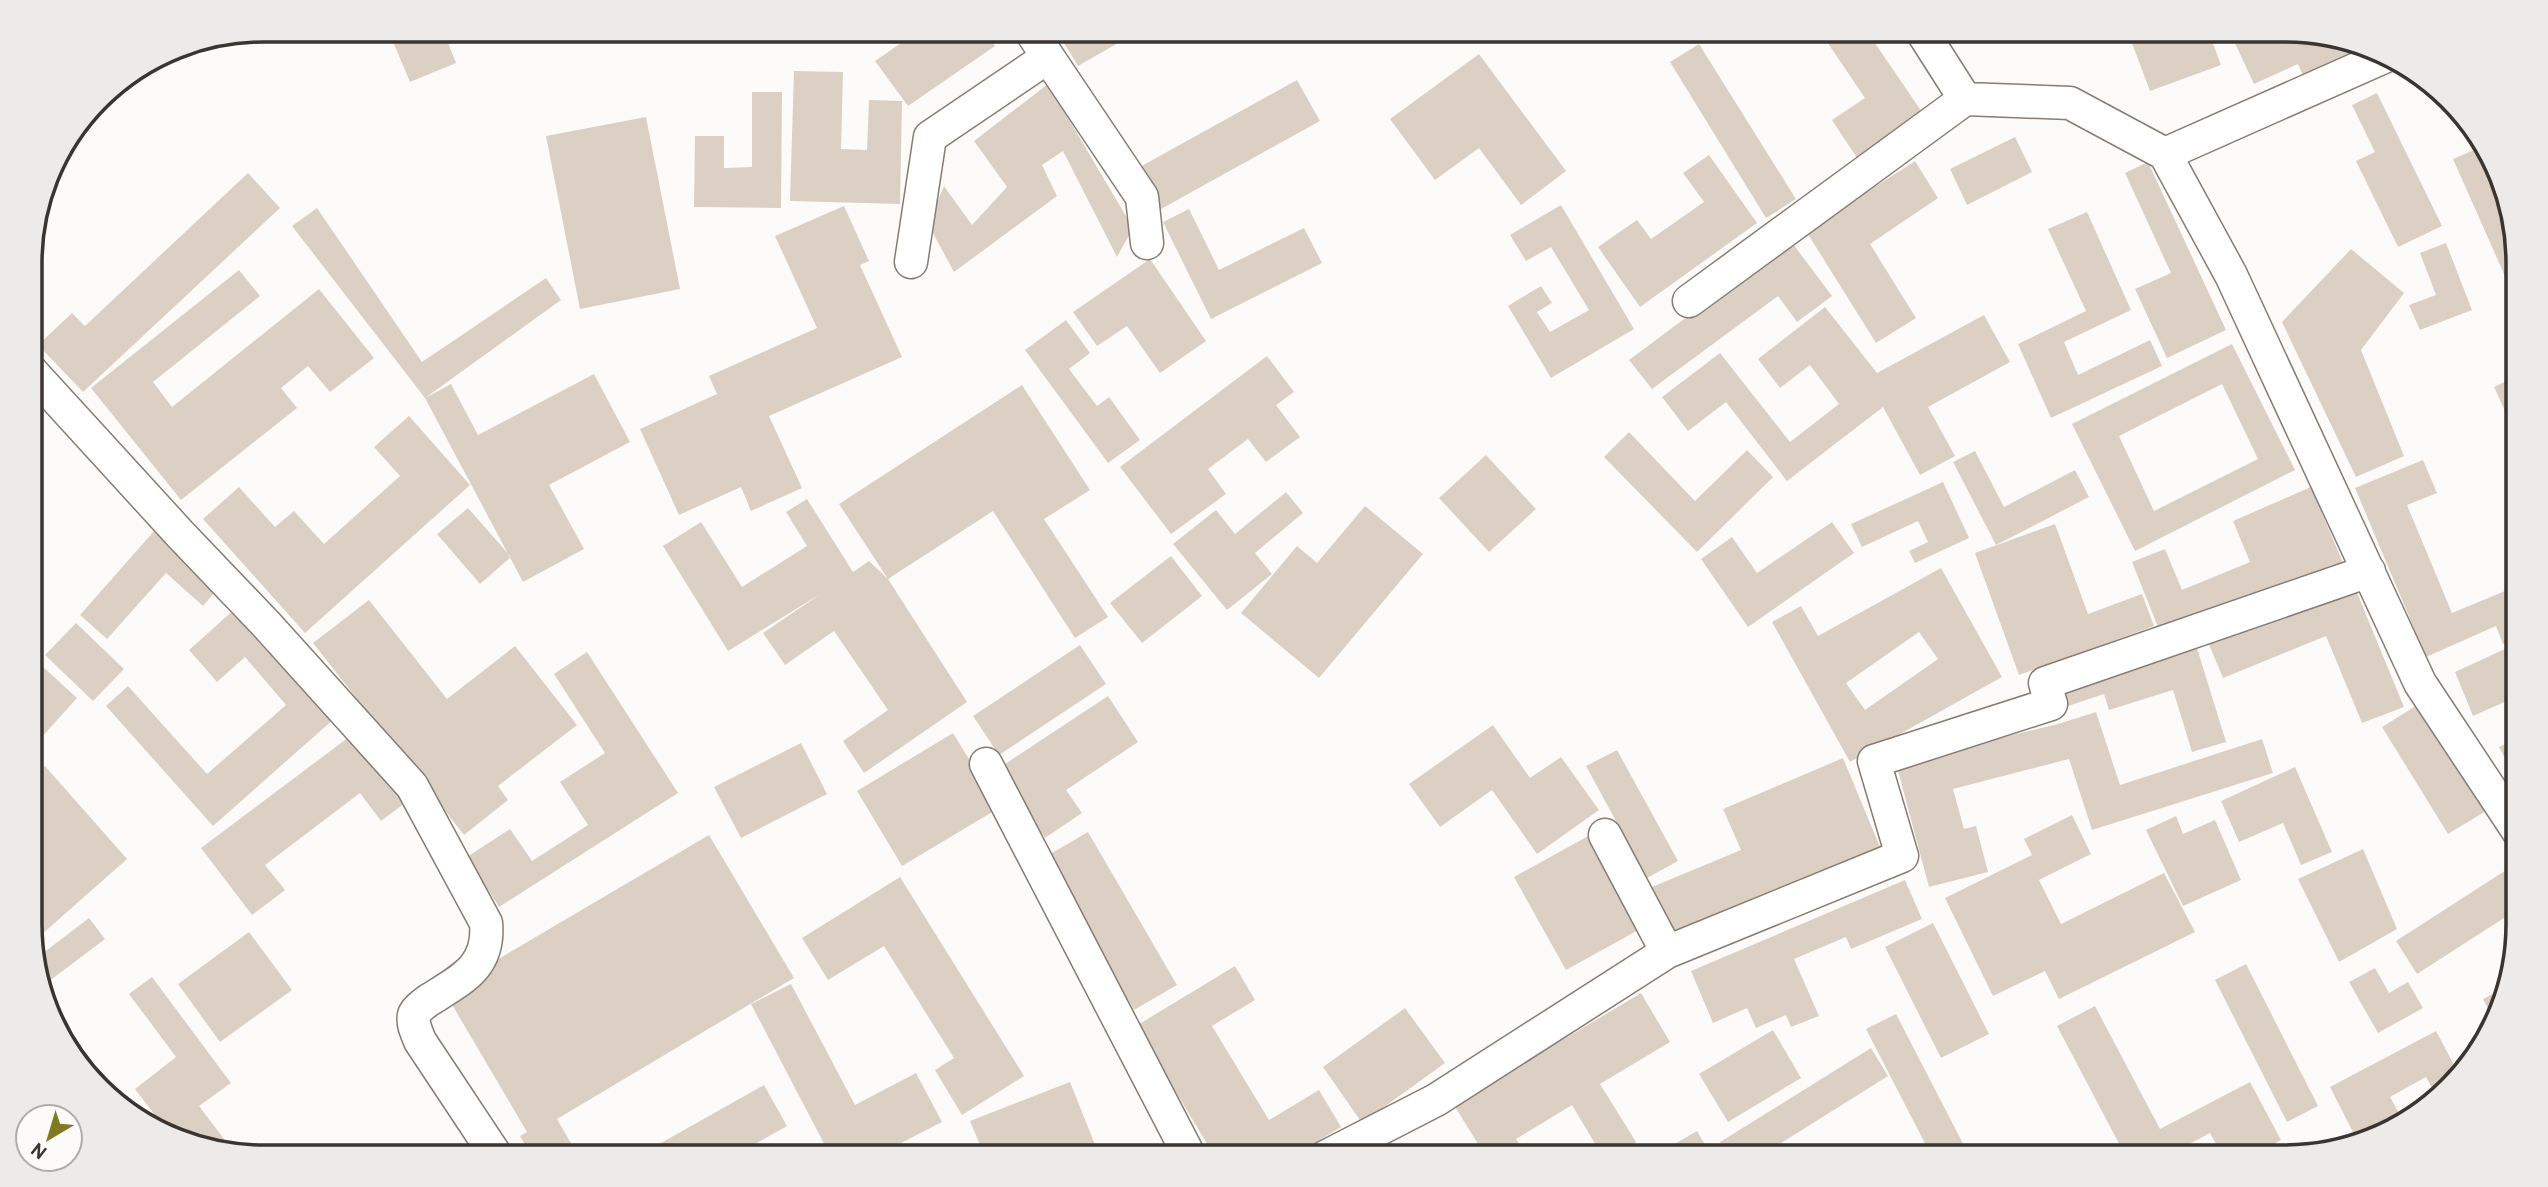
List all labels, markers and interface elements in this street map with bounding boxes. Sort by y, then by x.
north arrow [14,1103,84,1173]
text: N [27,1136,53,1163]

